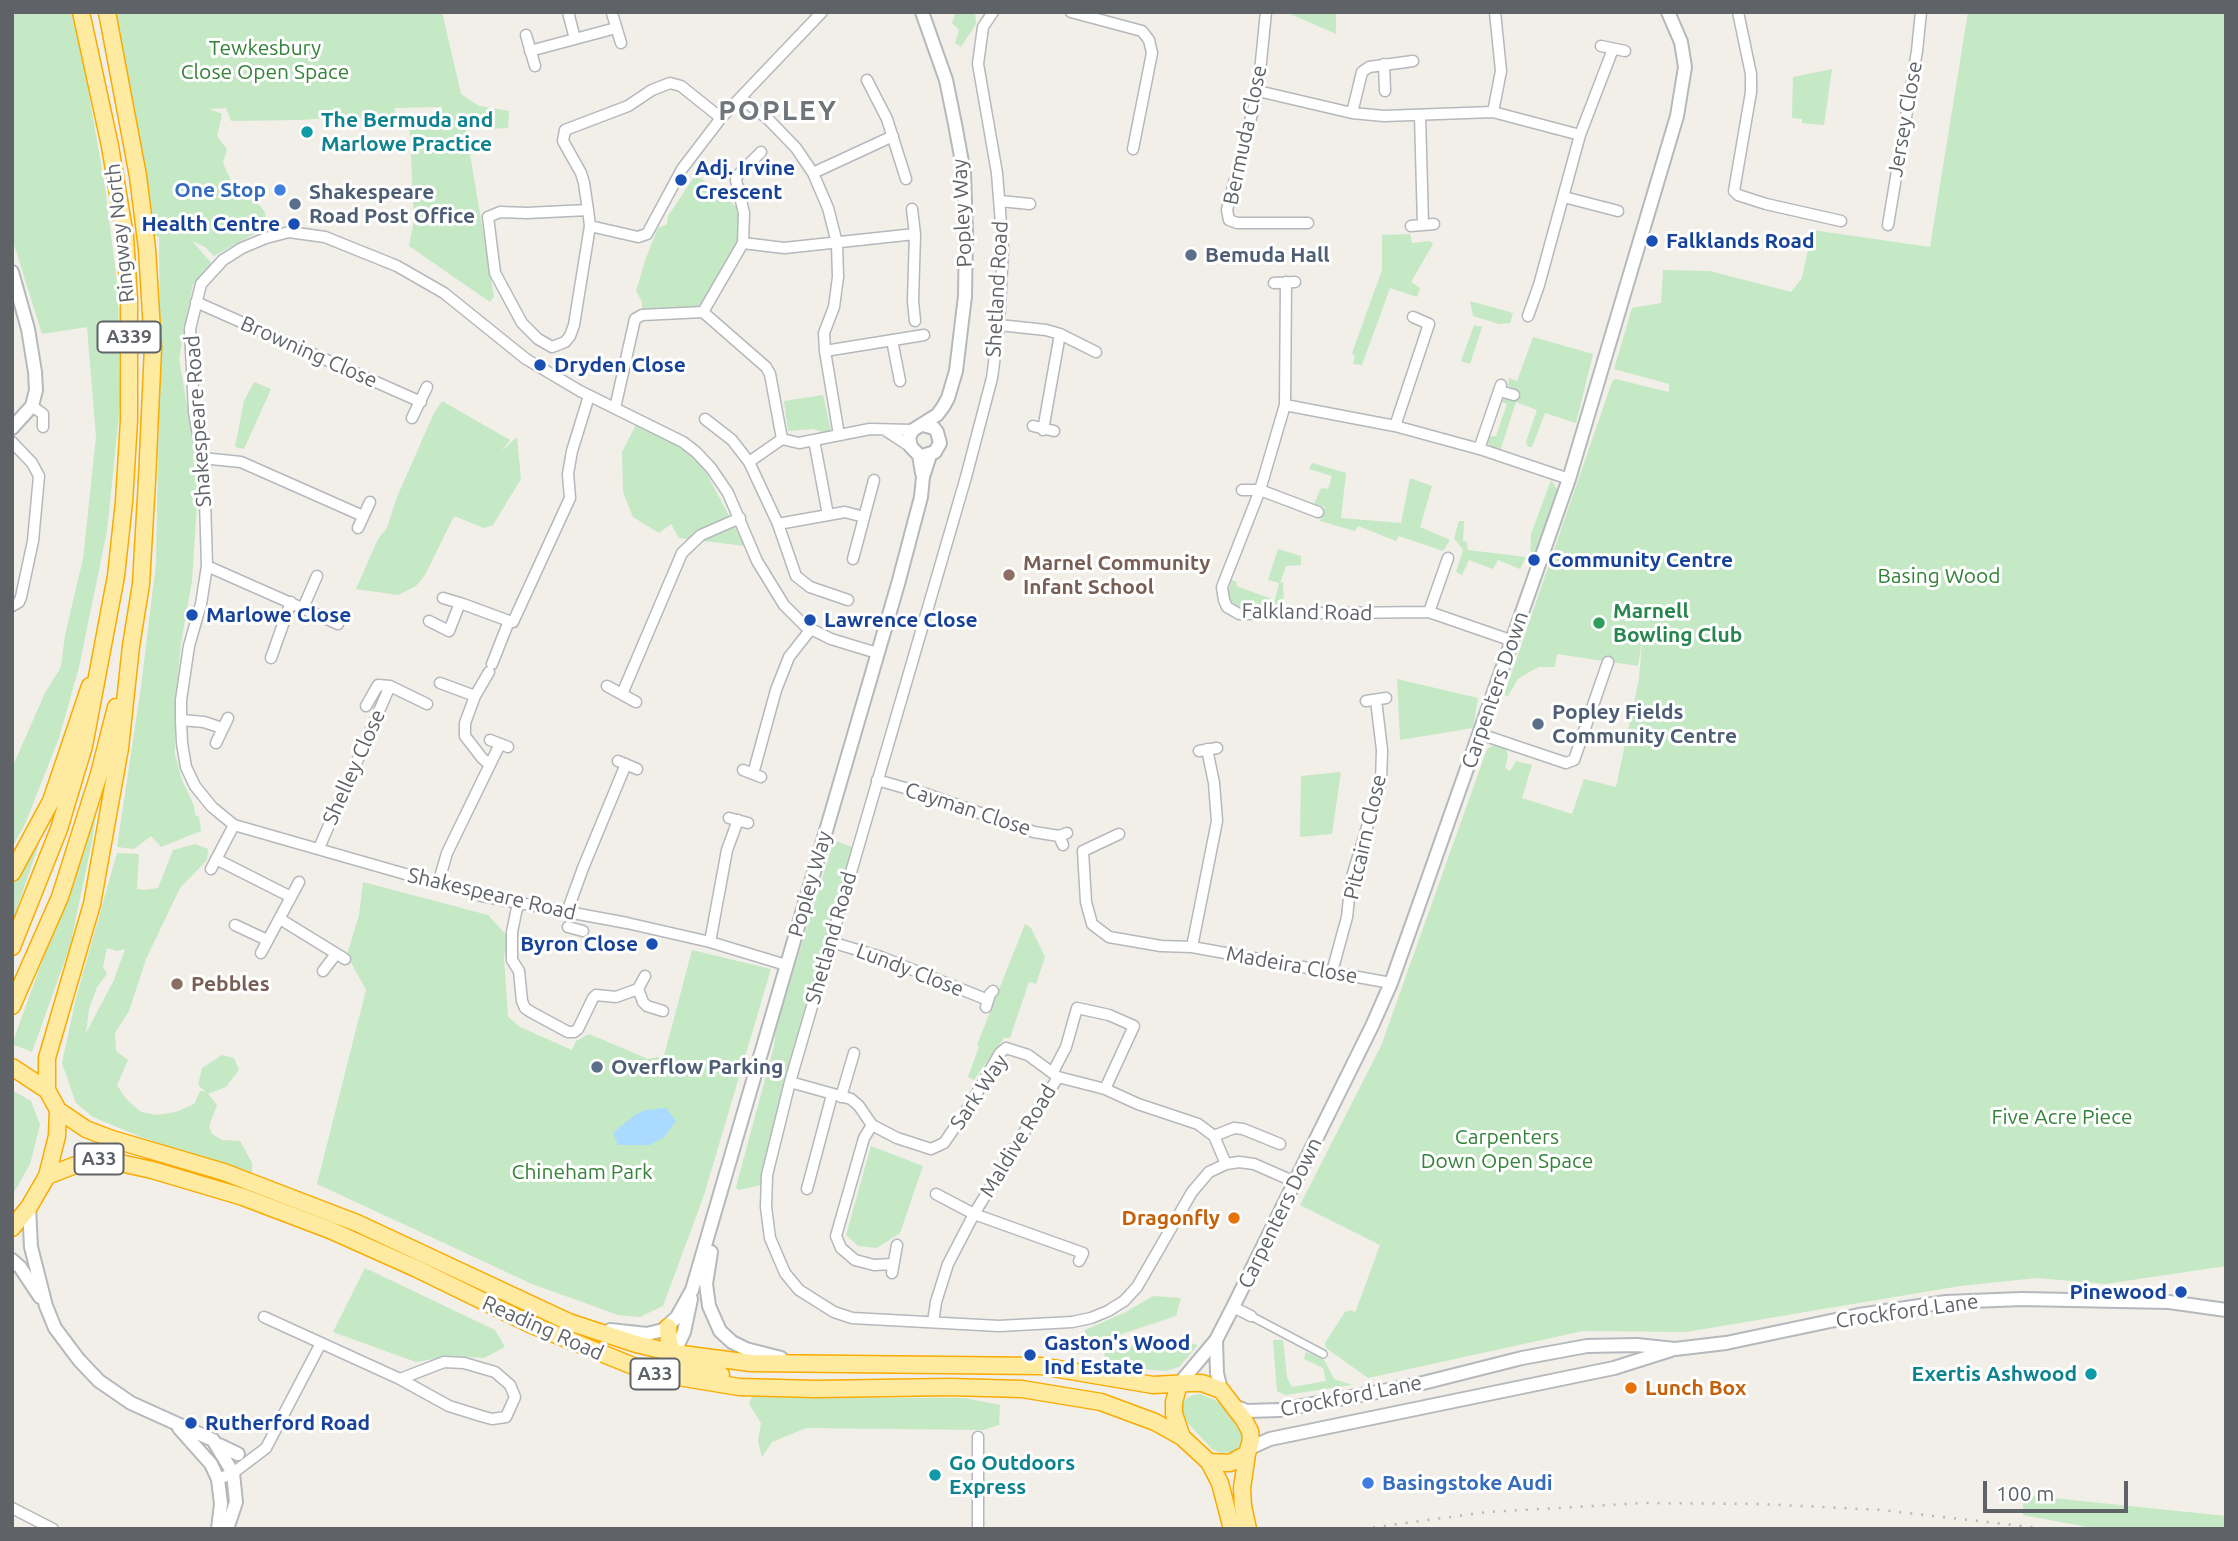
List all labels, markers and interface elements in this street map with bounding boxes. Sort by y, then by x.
park label: Tewkesbury Close Open Space [181,35,349,85]
street label: Jersey Close [1882,59,1928,179]
street label: Bermuda Close [1218,63,1272,207]
district label: POPLEY [719,94,837,128]
place label: The Bermuda and Marlowe Practice [321,107,493,157]
marker: The Bermuda and Marlowe Practice [299,124,315,140]
place label: Adj. Irvine Crescent [695,155,795,205]
street label: Popley Way [947,158,977,268]
street label: Ringway North [100,162,140,304]
marker: Adj. Irvine Crescent [673,172,689,188]
place label: One Stop [174,177,266,203]
place label: Shakespeare Road Post Office [309,179,475,229]
marker: One Stop [272,182,288,198]
marker: Shakespeare Road Post Office [287,196,303,212]
place label: Health Centre [141,211,280,237]
marker: Health Centre [286,216,302,232]
street label: Shetland Road [981,220,1013,358]
place label: Falklands Road [1666,228,1815,254]
marker: Falklands Road [1644,233,1660,249]
place label: Bemuda Hall [1205,242,1330,268]
marker: Bemuda Hall [1183,247,1199,263]
street label: Browning Close [237,311,381,393]
road number: A339 [97,322,160,352]
street label: Shakespeare Road [179,334,217,508]
place label: Dryden Close [554,352,686,378]
marker: Dryden Close [532,357,548,373]
place label: Community Centre [1548,547,1733,573]
place label: Marnel Community Infant School [1023,550,1210,600]
marker: Community Centre [1526,552,1542,568]
park label: Basing Wood [1877,563,2001,589]
marker: Marnel Community Infant School [1001,567,1017,583]
street label: Falkland Road [1241,598,1373,626]
place label: Marnell Bowling Club [1613,598,1742,648]
place label: Marlowe Close [206,602,351,628]
marker: Marlowe Close [184,607,200,623]
place label: Lawrence Close [824,607,978,633]
street label: Carpenters Down [1456,608,1534,772]
marker: Lawrence Close [802,612,818,628]
marker: Marnell Bowling Club [1591,615,1607,631]
place label: Popley Fields Community Centre [1552,699,1737,749]
street label: Shelley Close [317,705,391,829]
marker: Popley Fields Community Centre [1530,716,1546,732]
street label: Pitcairn Close [1338,772,1392,902]
street label: Cayman Close [902,777,1034,841]
street label: Popley Way [783,828,837,940]
street label: Shakespeare Road [405,862,579,926]
street label: Shetland Road [800,869,862,1007]
place label: Byron Close [520,931,638,957]
marker: Byron Close [644,936,660,952]
street label: Lundy Close [853,938,967,1002]
street label: Madeira Close [1224,941,1360,989]
place label: Pebbles [191,971,270,997]
marker: Pebbles [169,976,185,992]
street label: Sark Way [945,1050,1013,1134]
place label: Overflow Parking [611,1054,783,1080]
marker: Overflow Parking [589,1059,605,1075]
street label: Maldive Road [975,1080,1061,1202]
park label: Five Acre Piece [1992,1104,2132,1130]
park label: Carpenters Down Open Space [1421,1124,1593,1174]
street label: Carpenters Down [1233,1134,1327,1292]
road number: A33 [74,1144,124,1175]
park label: Chineham Park [512,1159,652,1185]
place label: Dragonfly [1122,1205,1220,1231]
marker: Dragonfly [1226,1210,1242,1226]
place label: Pinewood [2069,1279,2167,1305]
marker: Pinewood [2173,1284,2189,1300]
street label: Crockford Lane [1834,1289,1980,1333]
street label: Reading Road [478,1290,608,1366]
place label: Gaston's Wood Ind Estate [1044,1330,1190,1380]
marker: Gaston's Wood Ind Estate [1022,1347,1038,1363]
road number: A33 [630,1358,680,1390]
place label: Exertis Ashwood [1912,1361,2077,1387]
marker: Exertis Ashwood [2083,1366,2099,1382]
street label: Crockford Lane [1278,1370,1424,1422]
place label: Lunch Box [1645,1375,1746,1401]
marker: Lunch Box [1623,1380,1639,1396]
place label: Rutherford Road [205,1410,370,1436]
marker: Rutherford Road [183,1415,199,1431]
place label: Go Outdoors Express [949,1450,1075,1500]
marker: Go Outdoors Express [927,1467,943,1483]
scale bar [1986,1468,2131,1512]
place label: Basingstoke Audi [1382,1470,1553,1496]
marker: Basingstoke Audi [1360,1475,1376,1491]
text: 100 m [1996,1481,2054,1505]

